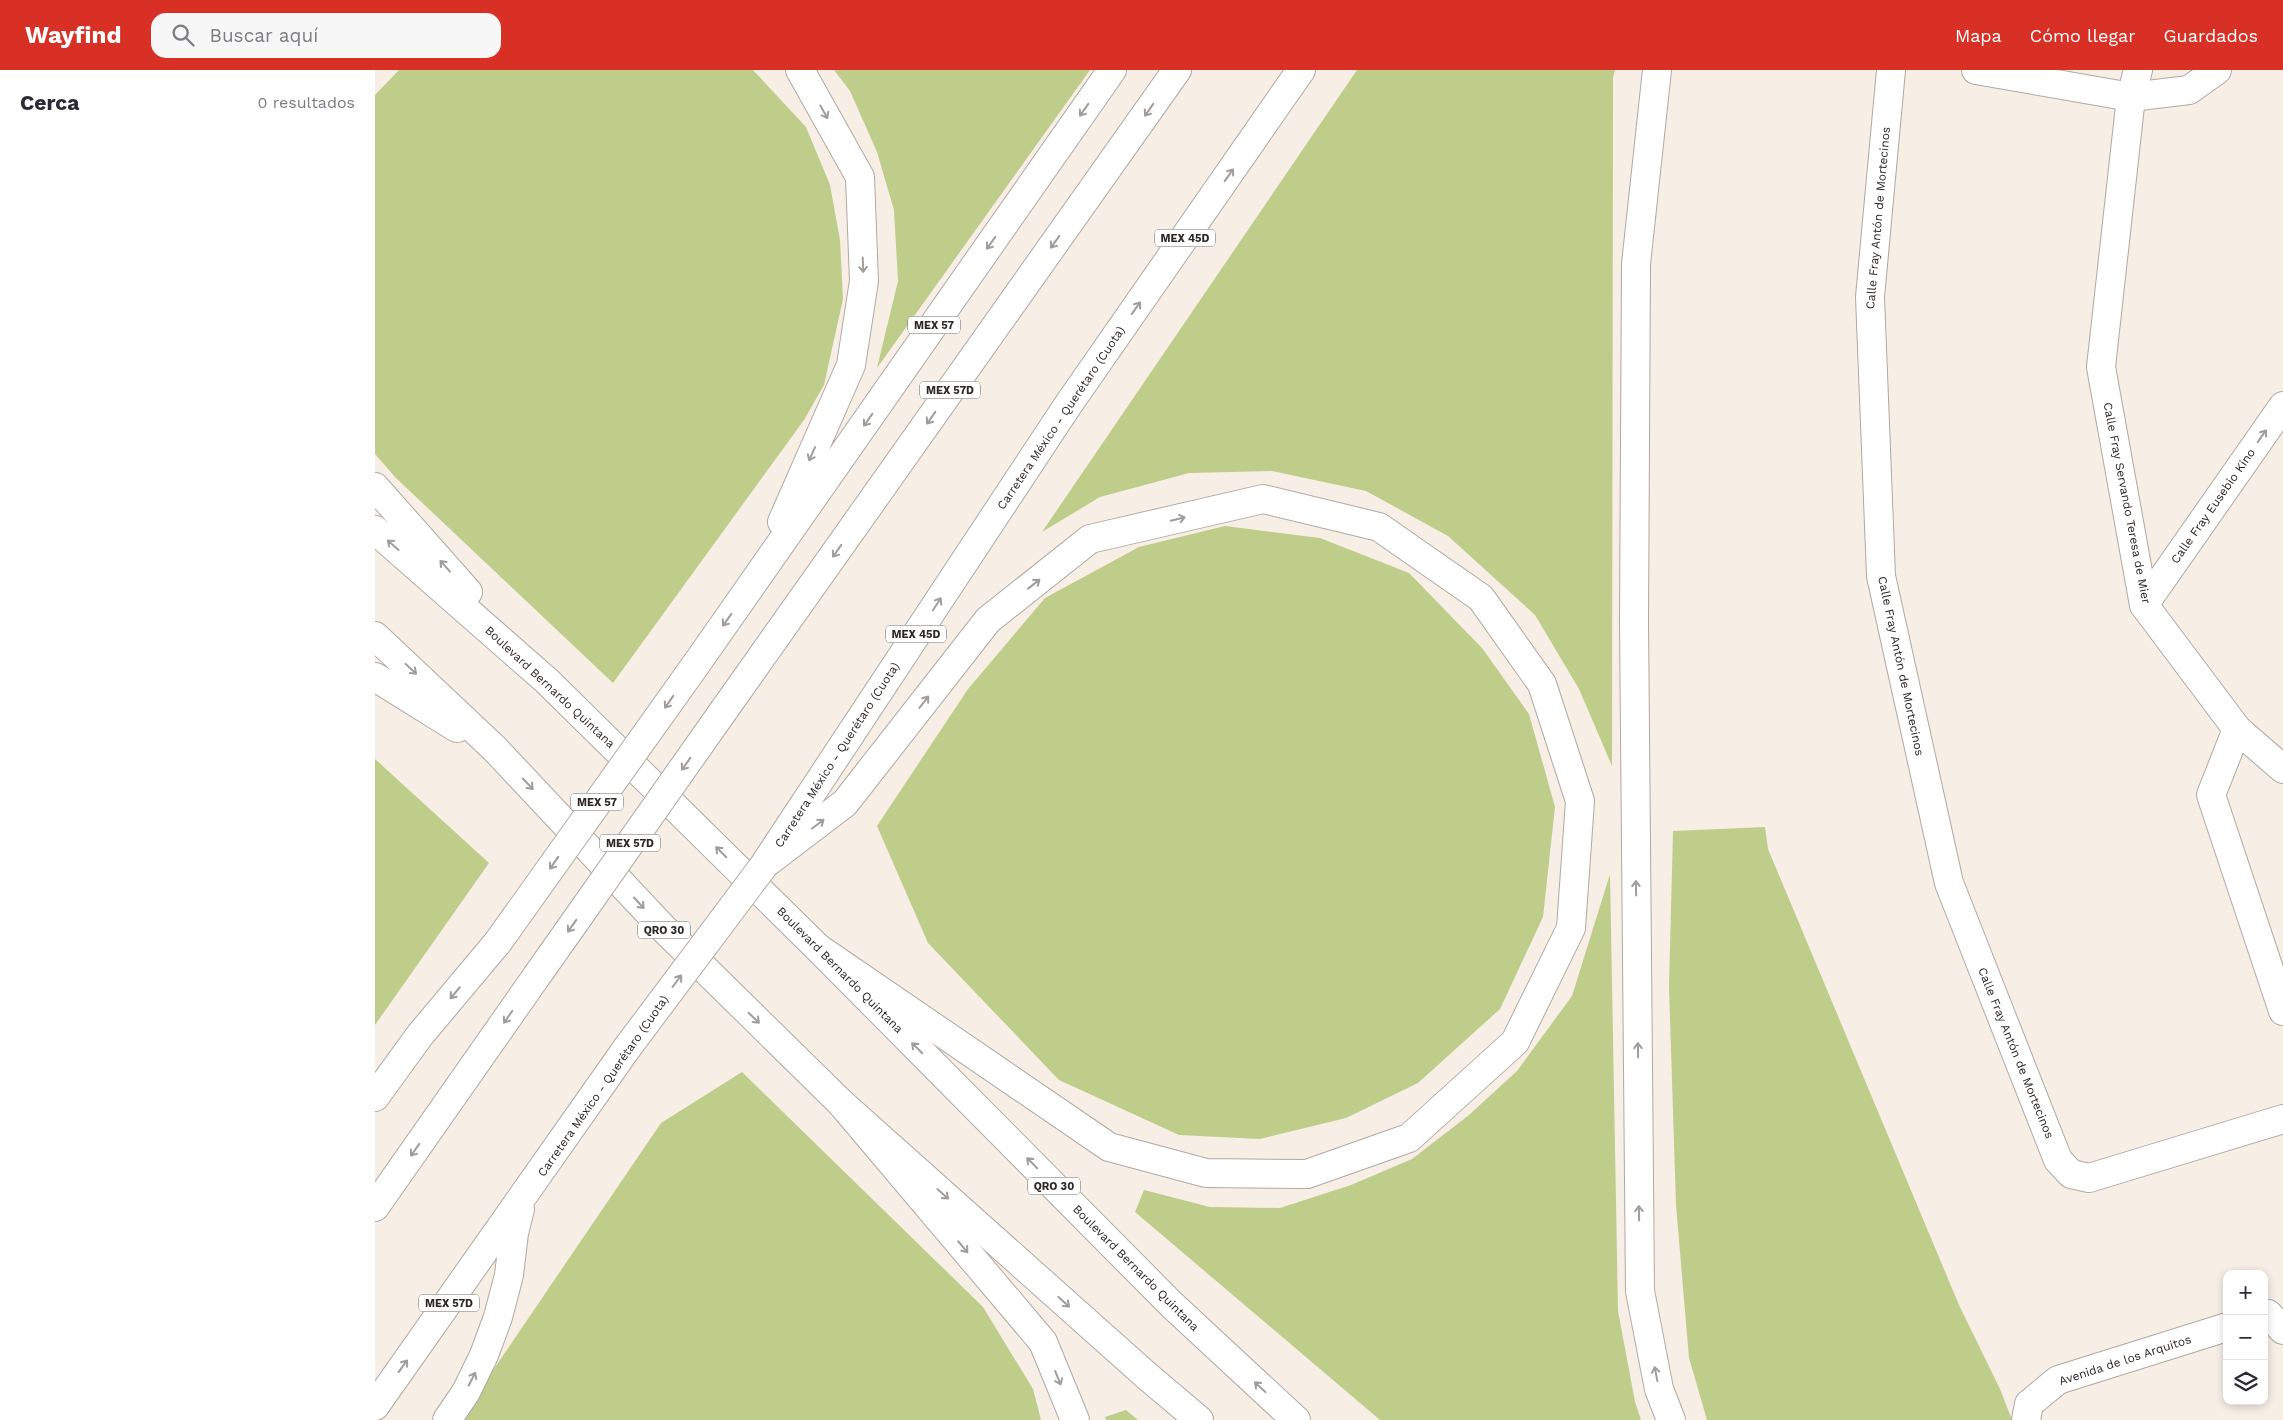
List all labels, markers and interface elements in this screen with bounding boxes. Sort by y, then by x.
search box [151,13,501,58]
text: Wayfind [25,21,121,49]
icon: search [169,21,197,49]
text: Buscar aquí [209,24,318,47]
text: Mapa [1955,25,2002,46]
text: Cómo llegar [2030,25,2136,46]
text: Guardados [2164,25,2258,46]
text: Cerca [20,90,79,115]
text: 0 resultados [257,93,355,112]
one-way arrow [1079,103,1089,117]
one-way arrow [1144,103,1154,117]
one-way arrow [819,105,829,120]
street label: Calle Fray Antón de Mortecinos [1863,126,1893,310]
one-way arrow [1224,168,1234,182]
road number: MEX 45D [1155,230,1215,247]
one-way arrow [1050,235,1060,249]
one-way arrow [986,236,996,250]
one-way arrow [858,257,868,273]
one-way arrow [1131,301,1141,315]
road number: MEX 57 [908,316,960,334]
street label: Carretera México - Querétaro (Cuota) [994,324,1128,512]
road number: MEX 57D [920,382,980,398]
street label: Calle Fray Servando Teresa de Mier [2101,401,2153,605]
one-way arrow [926,411,936,425]
one-way arrow [863,413,873,427]
one-way arrow [2257,429,2267,443]
one-way arrow [806,446,816,461]
street label: Calle Fray Eusebio Kino [2168,446,2258,566]
one-way arrow [1170,514,1186,523]
one-way arrow [386,539,399,551]
one-way arrow [832,544,842,558]
one-way arrow [440,560,451,573]
street label: Calle Fray Antón de Mortecinos [1875,575,1927,757]
one-way arrow [1027,578,1040,589]
one-way arrow [931,597,942,611]
one-way arrow [722,613,733,626]
street label: Boulevard Bernardo Quintana [482,623,618,751]
road number: MEX 45D [886,626,946,642]
street label: Carretera México - Querétaro (Cuota) [772,660,902,850]
one-way arrow [404,663,417,675]
one-way arrow [664,695,674,709]
one-way arrow [918,696,929,709]
one-way arrow [681,757,691,771]
one-way arrow [522,778,534,791]
road number: MEX 57 [571,794,623,810]
one-way arrow [811,818,824,829]
road number: MEX 57D [600,834,660,851]
one-way arrow [714,846,727,858]
one-way arrow [549,856,559,870]
one-way arrow [1632,880,1641,896]
one-way arrow [633,897,645,909]
street label: Boulevard Bernardo Quintana [774,904,906,1036]
one-way arrow [567,919,577,933]
road number: QRO 30 [638,922,690,938]
street label: Calle Fray Antón de Mortecinos [1975,965,2057,1141]
one-way arrow [672,975,683,988]
one-way arrow [450,986,461,999]
street label: Carretera México - Querétaro (Cuota) [535,993,671,1179]
one-way arrow [503,1009,513,1023]
one-way arrow [748,1012,760,1024]
one-way arrow [911,1042,923,1054]
one-way arrow [1633,1043,1643,1059]
one-way arrow [410,1142,420,1156]
one-way arrow [1026,1158,1038,1170]
road number: QRO 30 [1028,1178,1080,1194]
one-way arrow [936,1188,949,1200]
street label: Boulevard Bernardo Quintana [1070,1202,1202,1334]
one-way arrow [1635,1205,1644,1221]
one-way arrow [957,1241,968,1254]
map controls [2223,1270,2268,1405]
button: + [2223,1270,2268,1315]
road number: MEX 57D [419,1294,479,1312]
one-way arrow [1057,1296,1070,1308]
button: − [2223,1315,2268,1360]
street label: Avenida de los Arquitos [2057,1332,2193,1388]
one-way arrow [398,1359,408,1373]
button: layers [2223,1360,2268,1405]
one-way arrow [1651,1366,1660,1382]
one-way arrow [1053,1370,1063,1385]
one-way arrow [467,1371,477,1386]
one-way arrow [1254,1381,1267,1393]

